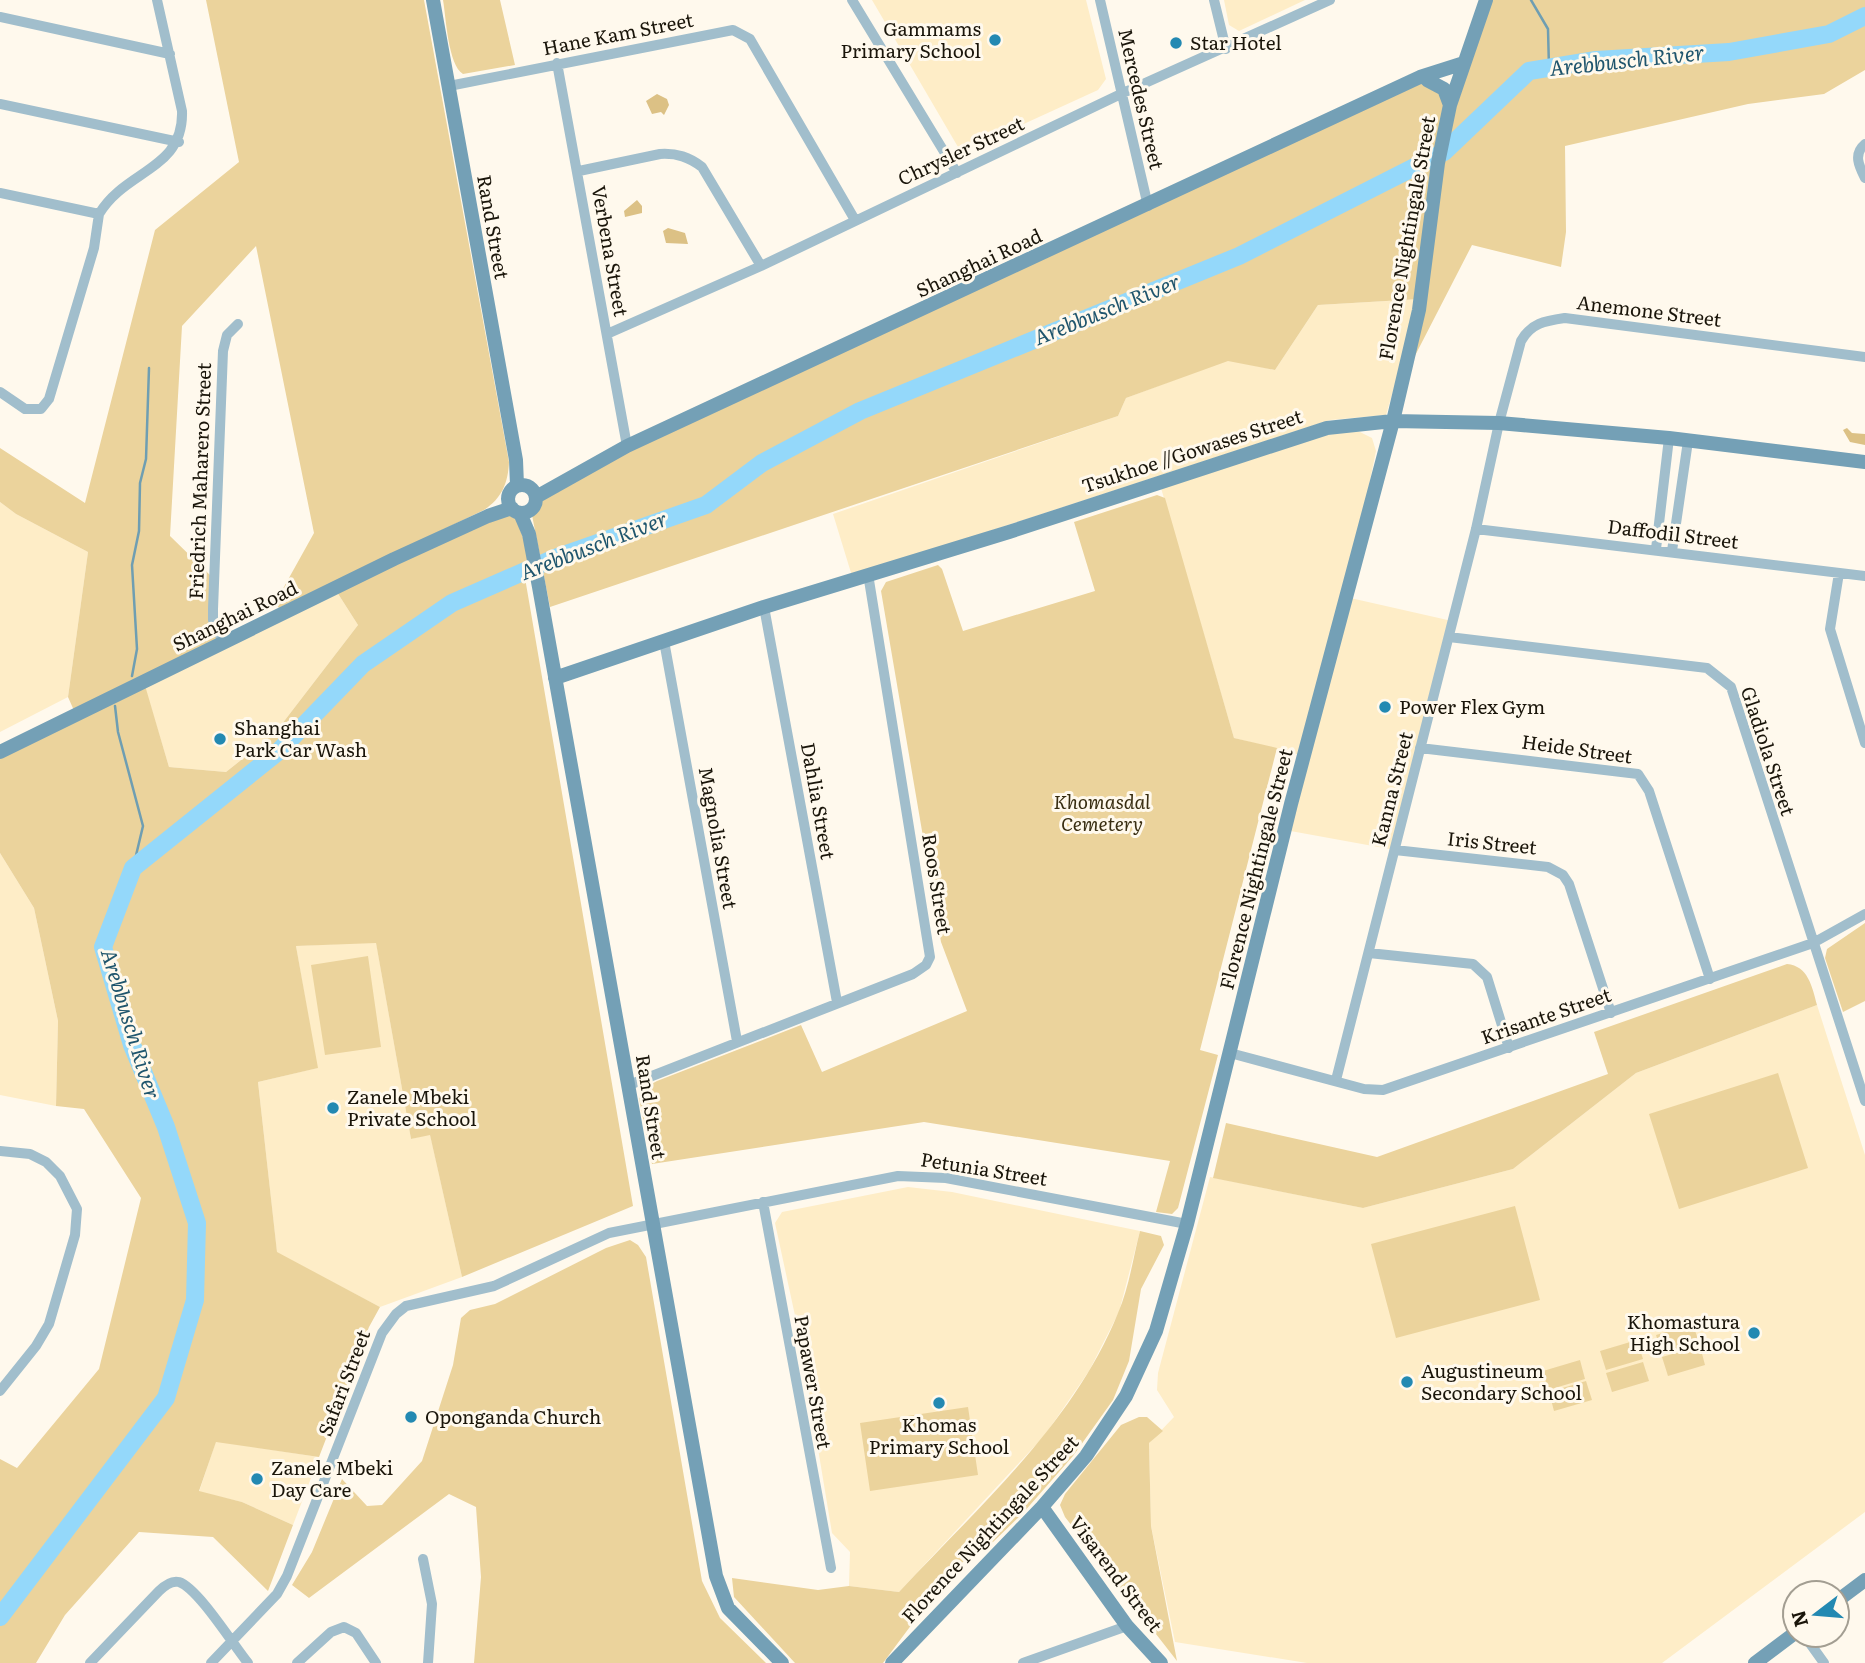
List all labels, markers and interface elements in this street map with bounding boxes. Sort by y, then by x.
street label: Hane Kam Street [540,5,696,61]
place label: Gammams Primary School [841,14,981,64]
street label: Mercedes Street [1112,25,1172,172]
place label: Star Hotel [1190,28,1282,56]
marker: Gammams Primary School [987,32,1003,48]
marker: Star Hotel [1168,35,1184,51]
water label: Arebbusch River [1548,35,1706,82]
street label: Chrysler Street [893,108,1029,192]
street label: Florence Nightingale Street [1371,113,1441,362]
street label: Rand Street [471,172,517,282]
street label: Verbena Street [586,183,636,319]
street label: Shanghai Road [911,221,1046,304]
water label: Arebbusch River [1028,264,1184,351]
street label: Anemone Street [1575,287,1723,333]
street label: Friedrich Maharero Street [181,362,217,600]
street label: Tsukhoe //Gowases Street [1078,401,1306,499]
water label: Arebbusch River [515,501,672,586]
street label: Daffodil Street [1606,511,1741,555]
street label: Shanghai Road [167,573,302,658]
street label: Gladiola Street [1735,682,1803,819]
place label: Power Flex Gym [1399,692,1545,720]
marker: Power Flex Gym [1377,699,1393,715]
place label: Shanghai Park Car Wash [234,713,367,763]
street label: Heide Street [1520,726,1635,770]
street label: Kanna Street [1363,728,1419,849]
marker: Shanghai Park Car Wash [212,731,228,747]
street label: Dahlia Street [795,740,843,862]
street label: Florence Nightingale Street [1211,745,1299,992]
street label: Magnolia Street [693,765,745,911]
park label: Khomasdal Cemetery [1054,787,1151,837]
street label: Iris Street [1446,823,1539,861]
street label: Roos Street [916,831,960,937]
water label: Arebbusch River [95,944,170,1102]
street label: Krisante Street [1477,980,1615,1050]
street label: Rand Street [630,1052,674,1162]
place label: Zanele Mbeki Private School [347,1082,477,1132]
marker: Zanele Mbeki Private School [325,1100,341,1116]
street label: Petunia Street [919,1144,1050,1192]
place label: Khomastura High School [1627,1307,1741,1357]
street label: Papawer Street [788,1313,840,1451]
street label: Safari Street [310,1325,376,1440]
marker: Khomastura High School [1746,1325,1762,1341]
place label: Augustineum Secondary School [1421,1356,1582,1406]
marker: Augustineum Secondary School [1399,1374,1415,1390]
marker: Khomas Primary School [931,1395,947,1411]
place label: Oponganda Church [425,1402,601,1430]
marker: Oponganda Church [403,1409,419,1425]
place label: Khomas Primary School [869,1410,1009,1460]
street label: Florence Nightingale Street [895,1428,1084,1629]
place label: Zanele Mbeki Day Care [271,1453,393,1503]
marker: Zanele Mbeki Day Care [249,1471,265,1487]
street label: Visarend Street [1064,1509,1170,1638]
north arrow [1781,1579,1851,1649]
text: N [1783,1607,1814,1630]

